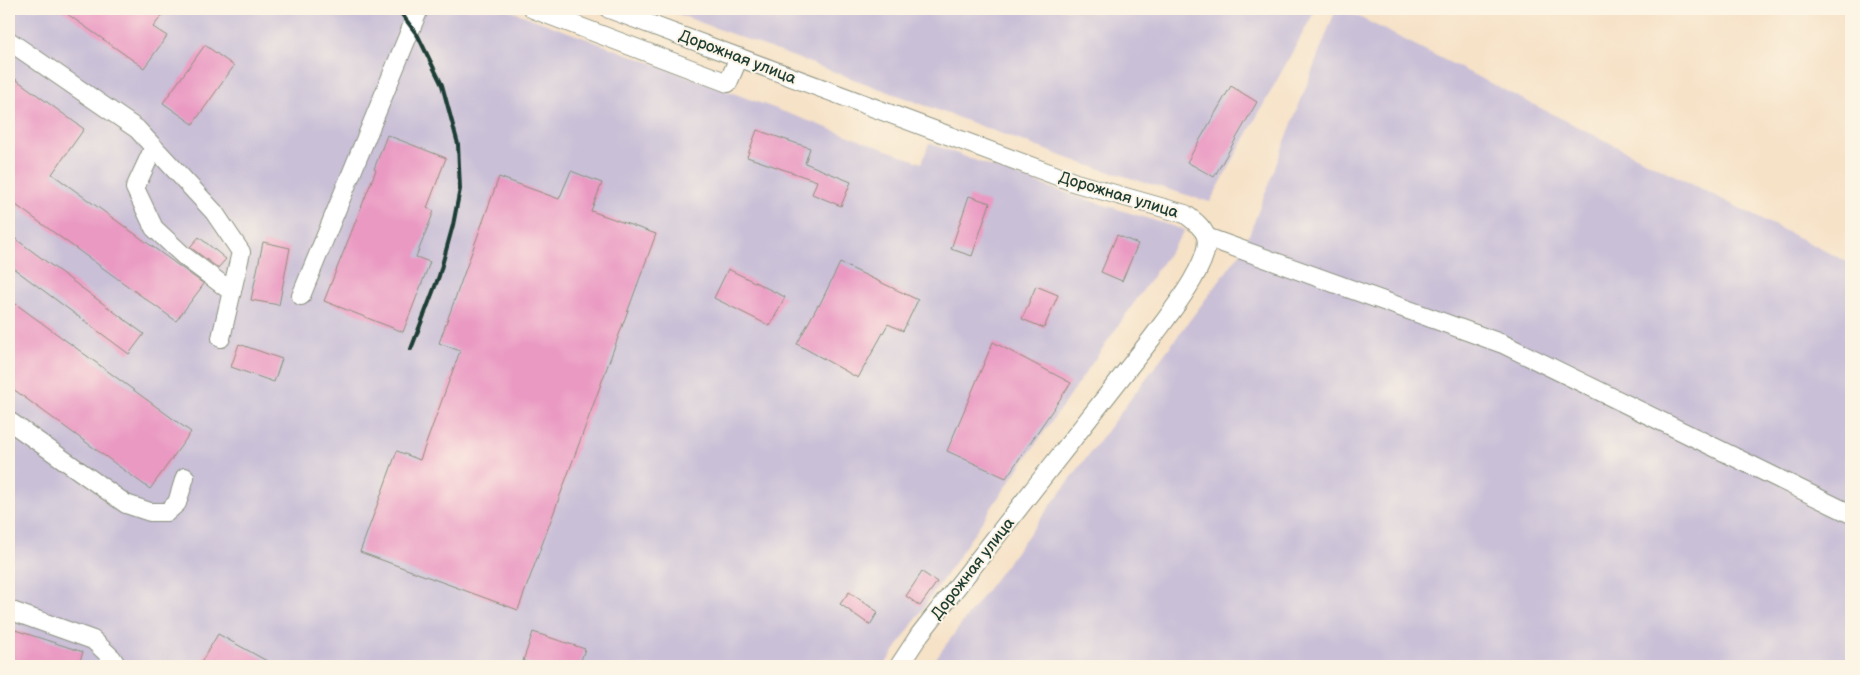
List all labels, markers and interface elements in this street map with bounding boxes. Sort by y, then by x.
street label: Дорожная улица [676,26,799,89]
street label: Дорожная улица [1057,168,1181,223]
street label: Дорожная улица [928,514,1019,624]

